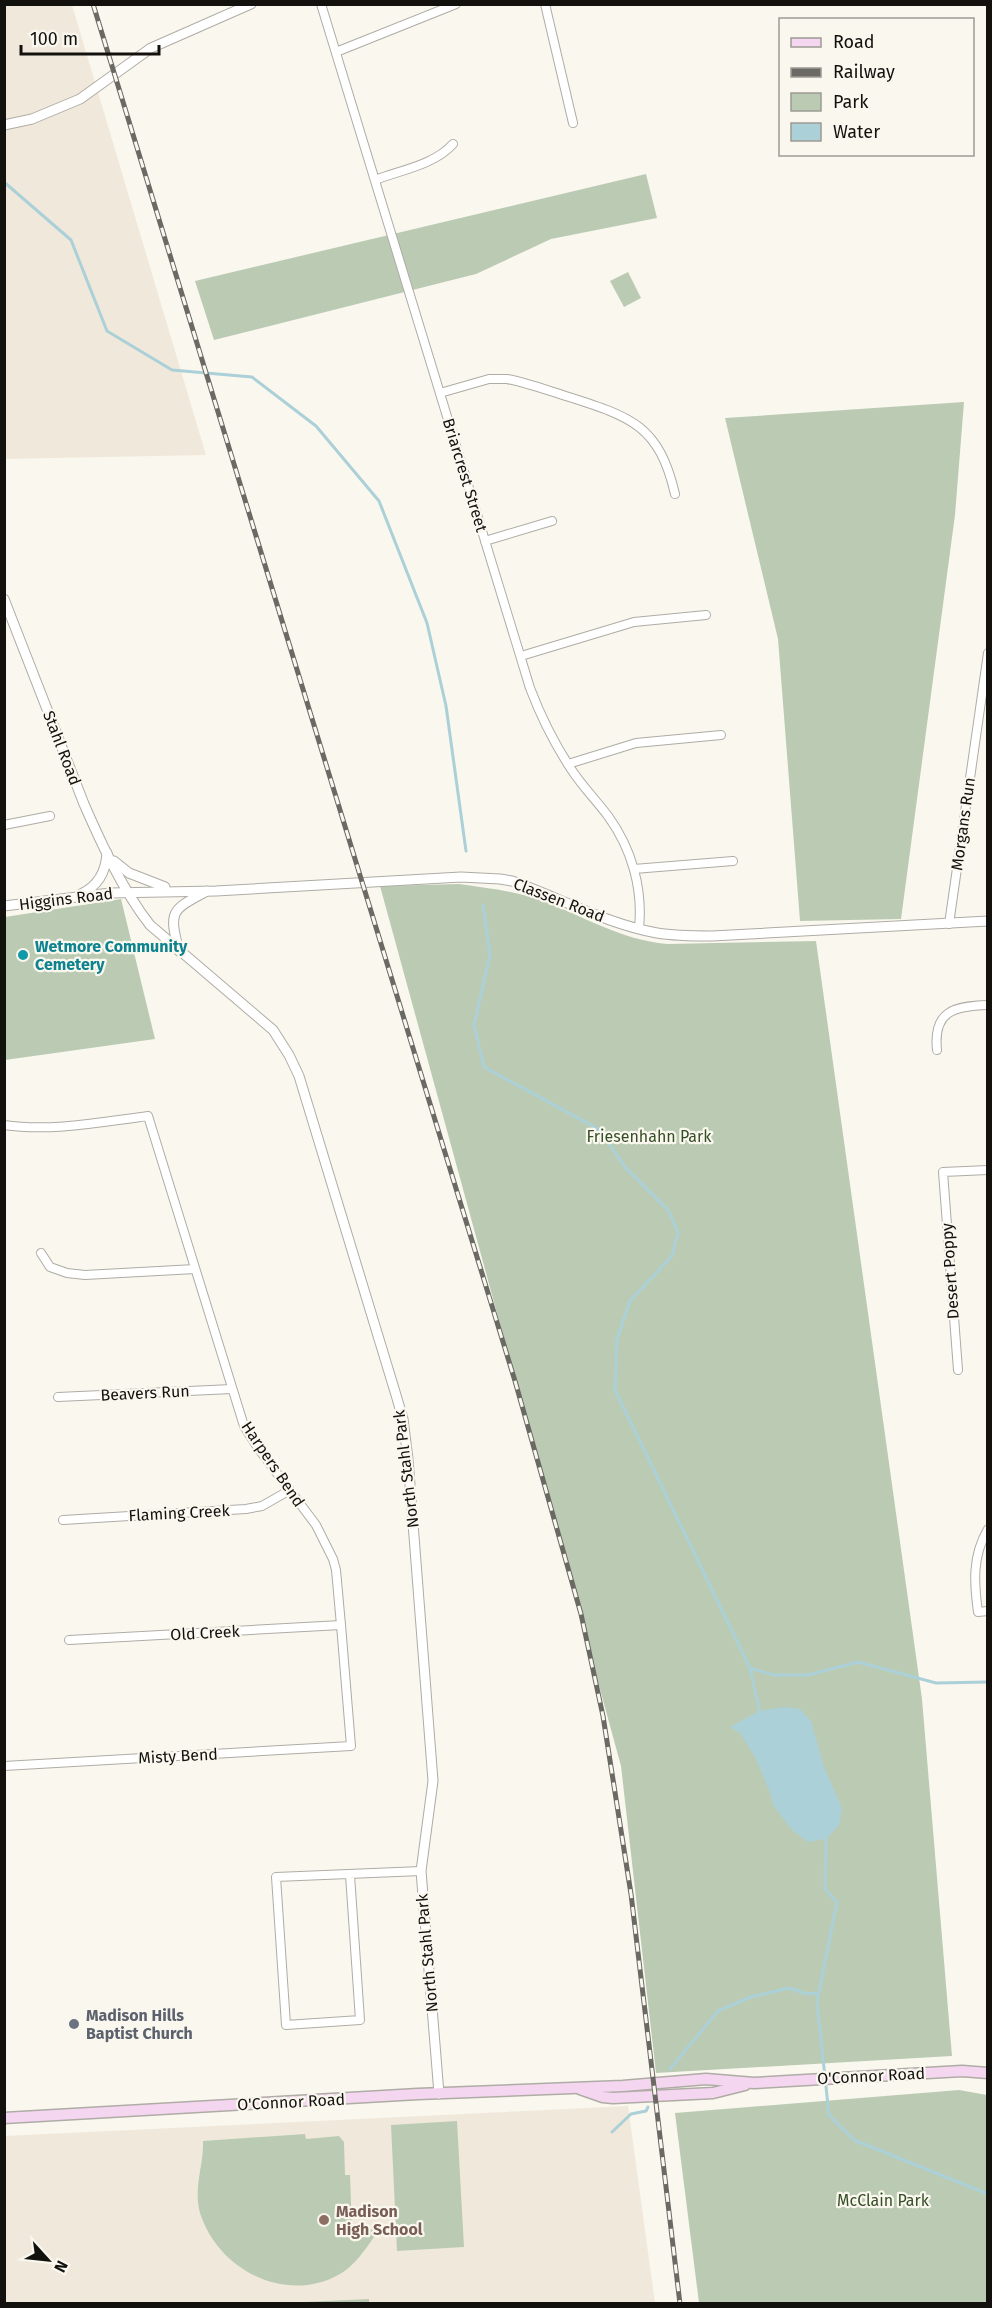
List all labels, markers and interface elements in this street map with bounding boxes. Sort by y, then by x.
scale bar [21,18,159,56]
legend [779,18,974,156]
text: 100 m [30,28,78,50]
text: Road [833,31,875,53]
text: Railway [833,61,895,83]
text: Park [833,91,869,113]
text: Water [833,121,880,143]
street label: Briarcrest Street [439,416,491,534]
street label: Stahl Road [39,708,85,788]
street label: Morgans Run [947,776,979,872]
street label: Classen Road [511,874,607,926]
street label: Higgins Road [18,884,114,914]
place label: Wetmore Community Cemetery [35,937,188,974]
marker: Wetmore Community Cemetery [16,948,30,962]
park label: Friesenhahn Park [587,1127,712,1146]
street label: Desert Poppy [937,1222,963,1320]
street label: Beavers Run [100,1381,190,1405]
street label: North Stahl Park [389,1408,423,1529]
street label: Harpers Bend [237,1418,309,1510]
street label: Flaming Creek [128,1501,231,1525]
street label: Old Creek [170,1622,241,1644]
street label: Misty Bend [138,1744,218,1768]
street label: North Stahl Park [412,1892,442,2013]
place label: Madison Hills Baptist Church [86,2006,193,2043]
marker: Madison Hills Baptist Church [67,2017,81,2031]
street label: O'Connor Road [817,2064,925,2088]
street label: O'Connor Road [237,2090,345,2114]
park label: McClain Park [837,2191,930,2210]
place label: Madison High School [336,2202,423,2239]
marker: Madison High School [317,2213,331,2227]
north arrow [18,2230,78,2290]
text: N [50,2258,72,2276]

